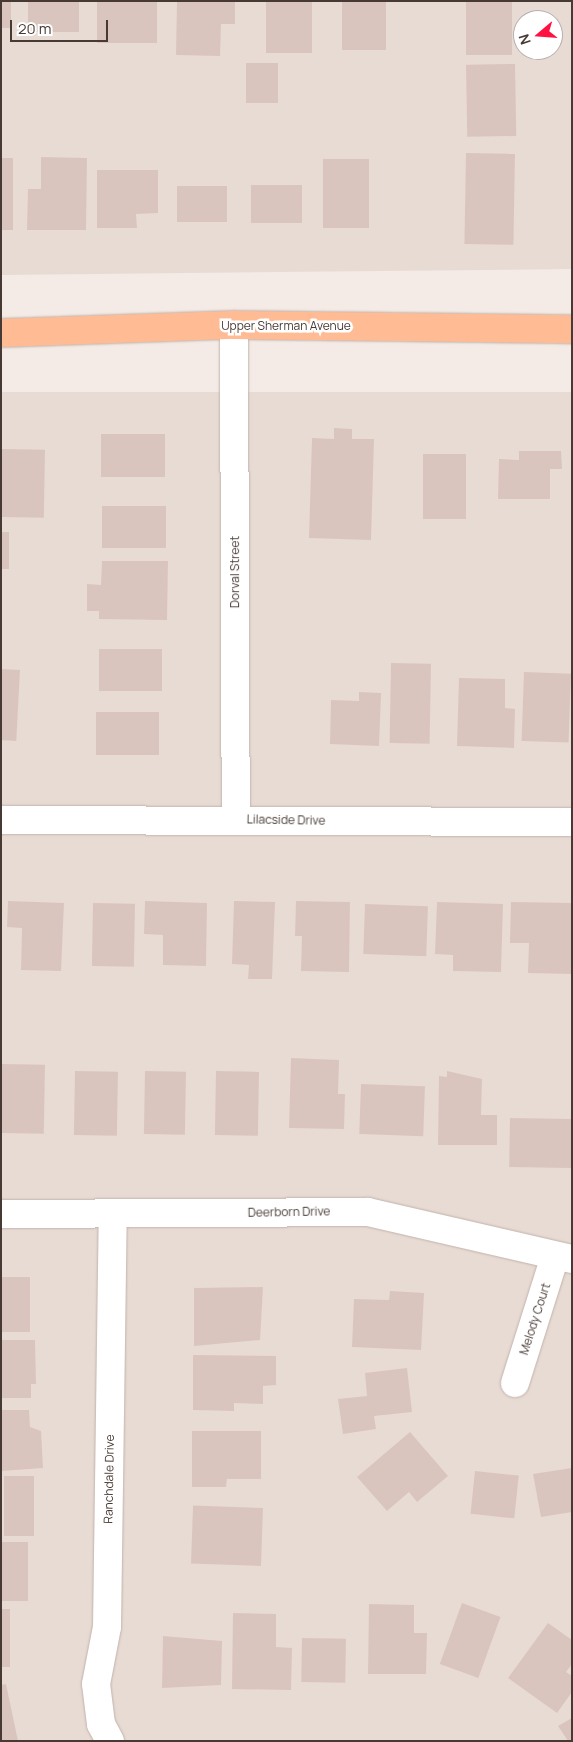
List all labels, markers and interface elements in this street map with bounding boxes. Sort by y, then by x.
scale bar [12,10,110,42]
north arrow [513,10,563,60]
text: 20 m [18,18,51,39]
text: N [514,32,535,47]
street label: Upper Sherman Avenue [221,319,351,333]
street label: Dorval Street [228,536,242,608]
street label: Lilacside Drive [247,812,325,828]
street label: Deerborn Drive [248,1204,330,1220]
street label: Melody Court [517,1281,553,1357]
street label: Ranchdale Drive [101,1434,117,1524]

